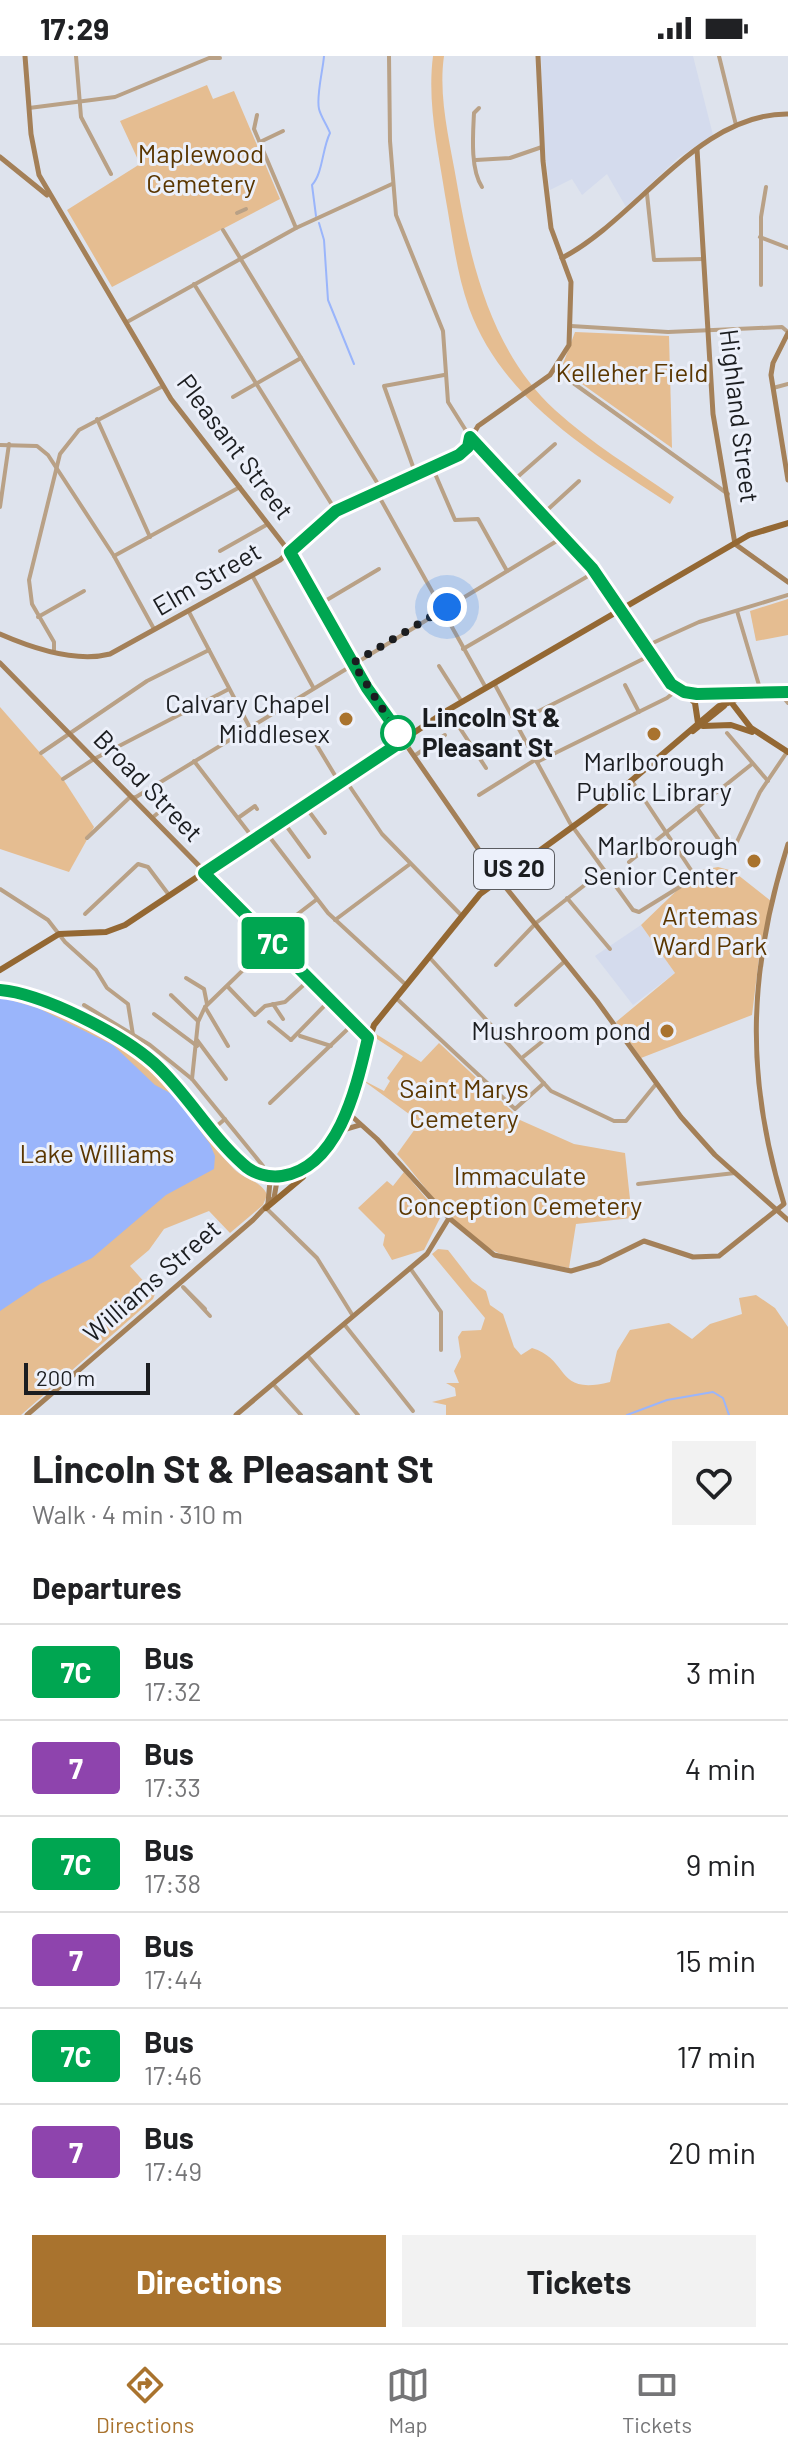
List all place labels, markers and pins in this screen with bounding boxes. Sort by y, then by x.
place label: Calvary Chapel Middlesex [165,687,330,748]
place label: Lincoln St & Pleasant St [422,701,561,762]
marker: Calvary Chapel Middlesex [337,710,355,728]
marker: Lincoln St & Pleasant St [381,716,415,750]
marker: Marlborough Public Library [645,725,663,743]
place label: Marlborough Public Library [576,745,732,806]
place label: Marlborough Senior Center [583,829,739,890]
marker: Marlborough Senior Center [745,852,763,870]
place label: Mushroom pond [471,1014,651,1045]
marker: Mushroom pond [658,1022,676,1040]

